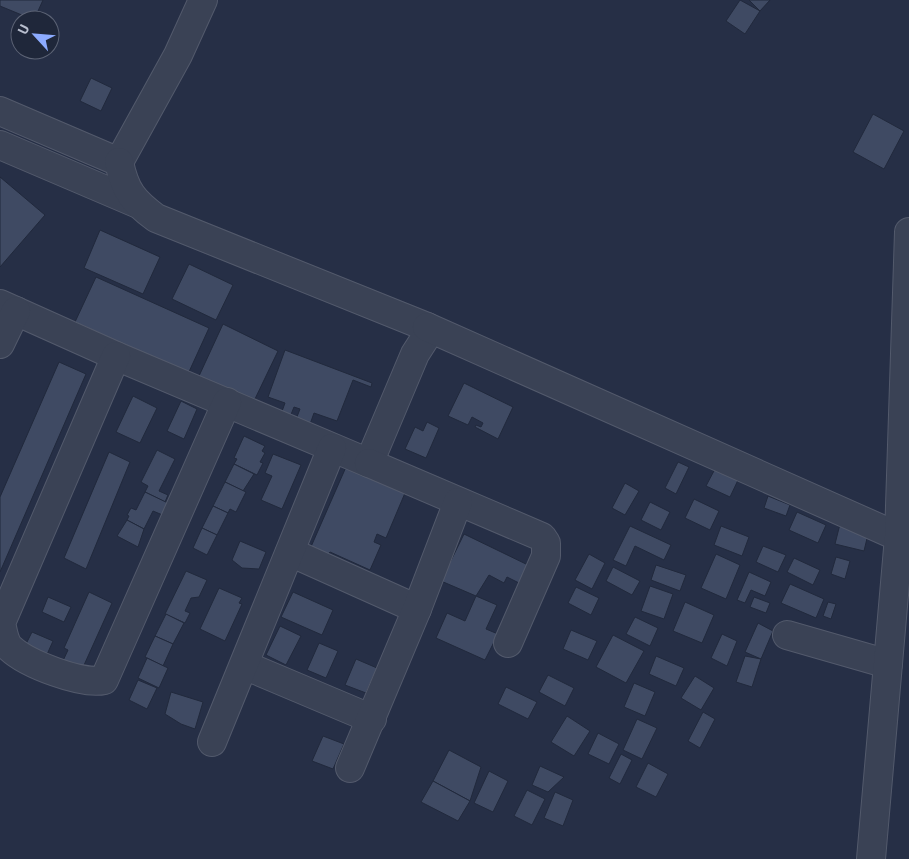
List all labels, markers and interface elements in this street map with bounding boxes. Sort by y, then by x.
north arrow [10,10,60,60]
text: U [13,21,33,37]

